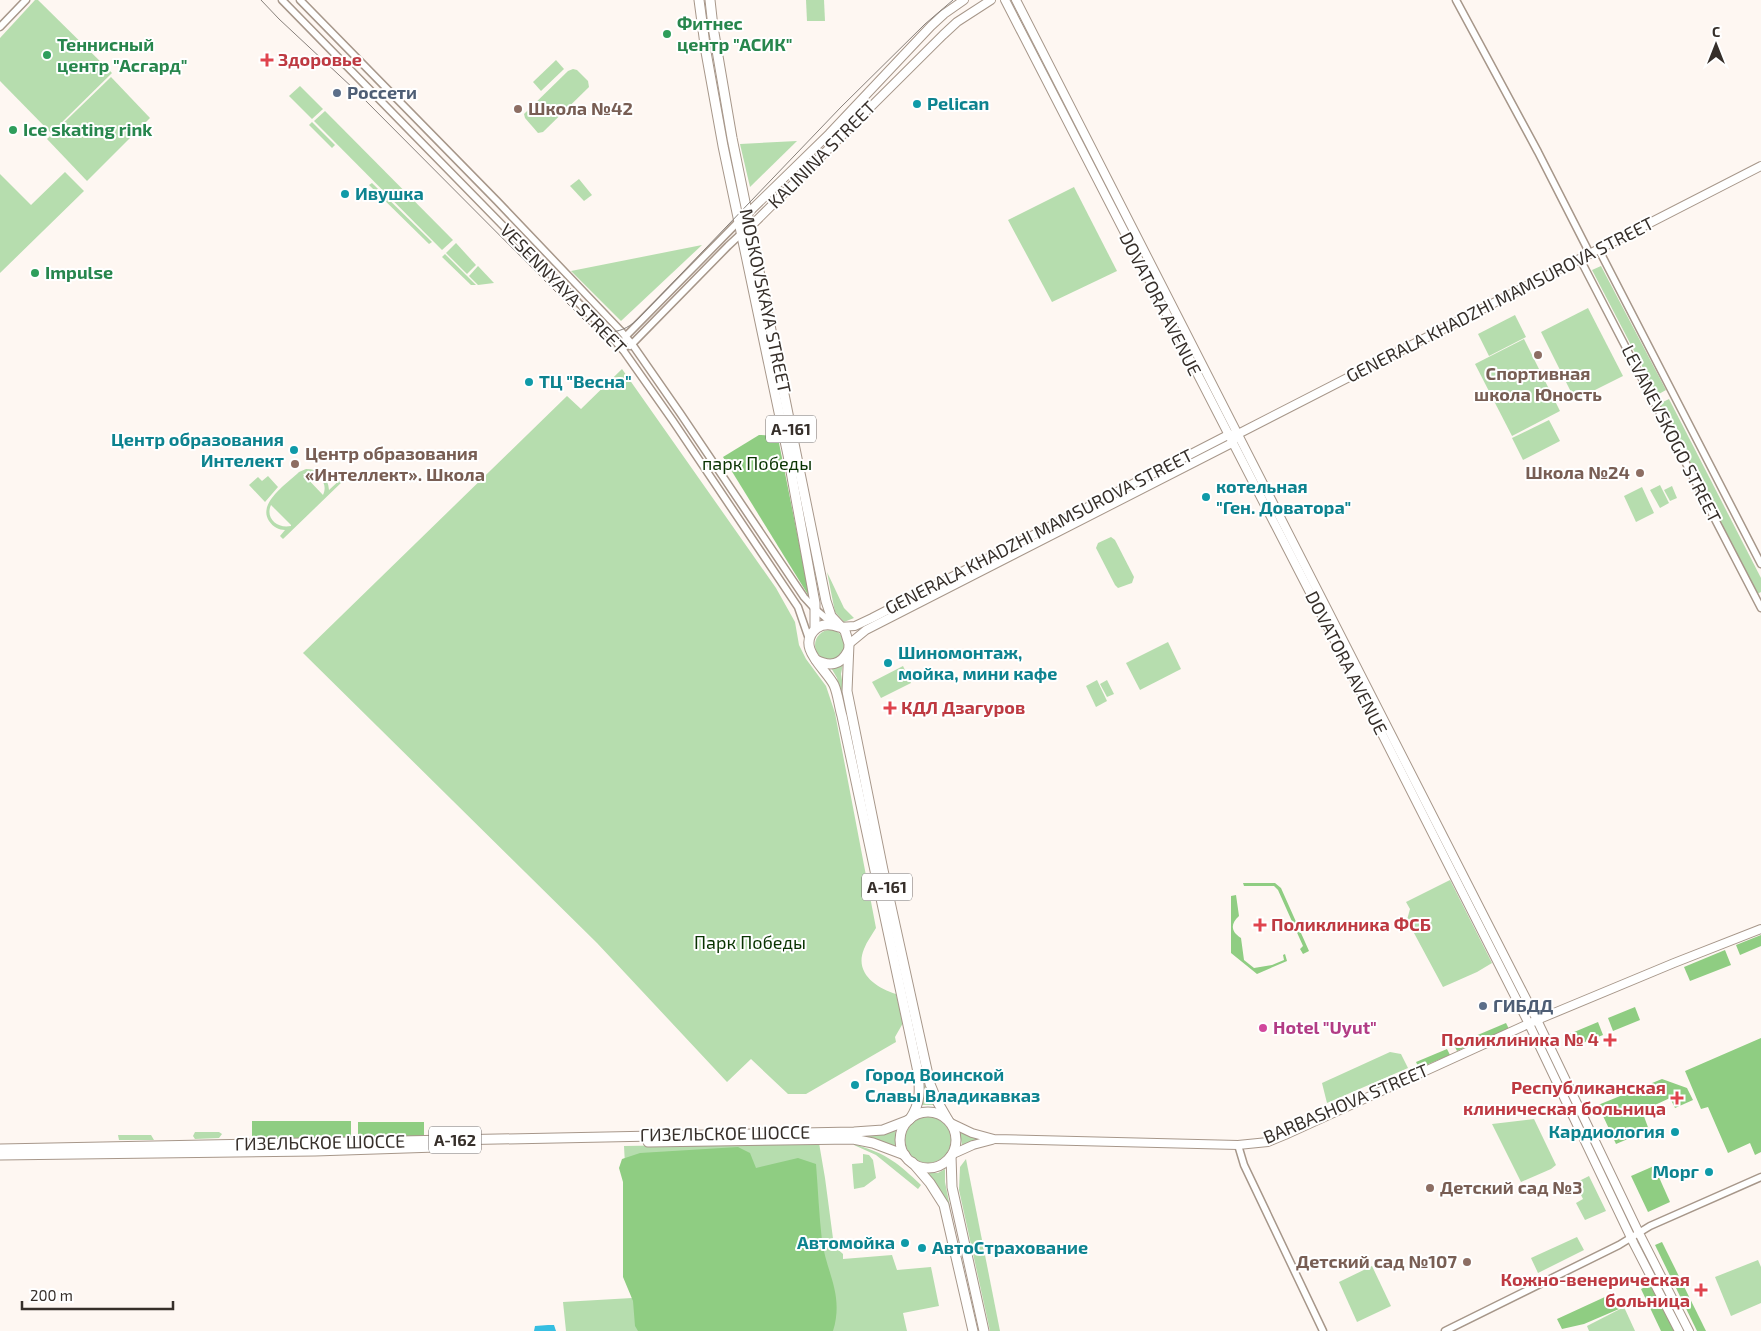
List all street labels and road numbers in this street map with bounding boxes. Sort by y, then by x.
street label: KALININA STREET [763,96,880,213]
street label: MOSKOVSKAYA STREET [736,206,796,396]
street label: GENERALA KHADZHI MAMSUROVA STREET [1342,211,1658,387]
street label: VESENNYAYA STREET [496,219,632,358]
street label: DOVATORA AVENUE [1115,228,1207,379]
street label: LEVANEVSKOGO STREET [1617,341,1727,527]
road number: А-161 [766,416,816,442]
street label: GENERALA KHADZHI MAMSUROVA STREET [881,443,1197,619]
street label: DOVATORA AVENUE [1301,587,1393,738]
road number: А-161 [862,874,912,900]
street label: BARBASHOVA STREET [1260,1058,1432,1148]
street label: ГИЗЕЛЬСКОЕ ШОССЕ [640,1121,810,1145]
road number: А-162 [429,1126,481,1154]
street label: ГИЗЕЛЬСКОЕ ШОССЕ [235,1130,405,1154]

